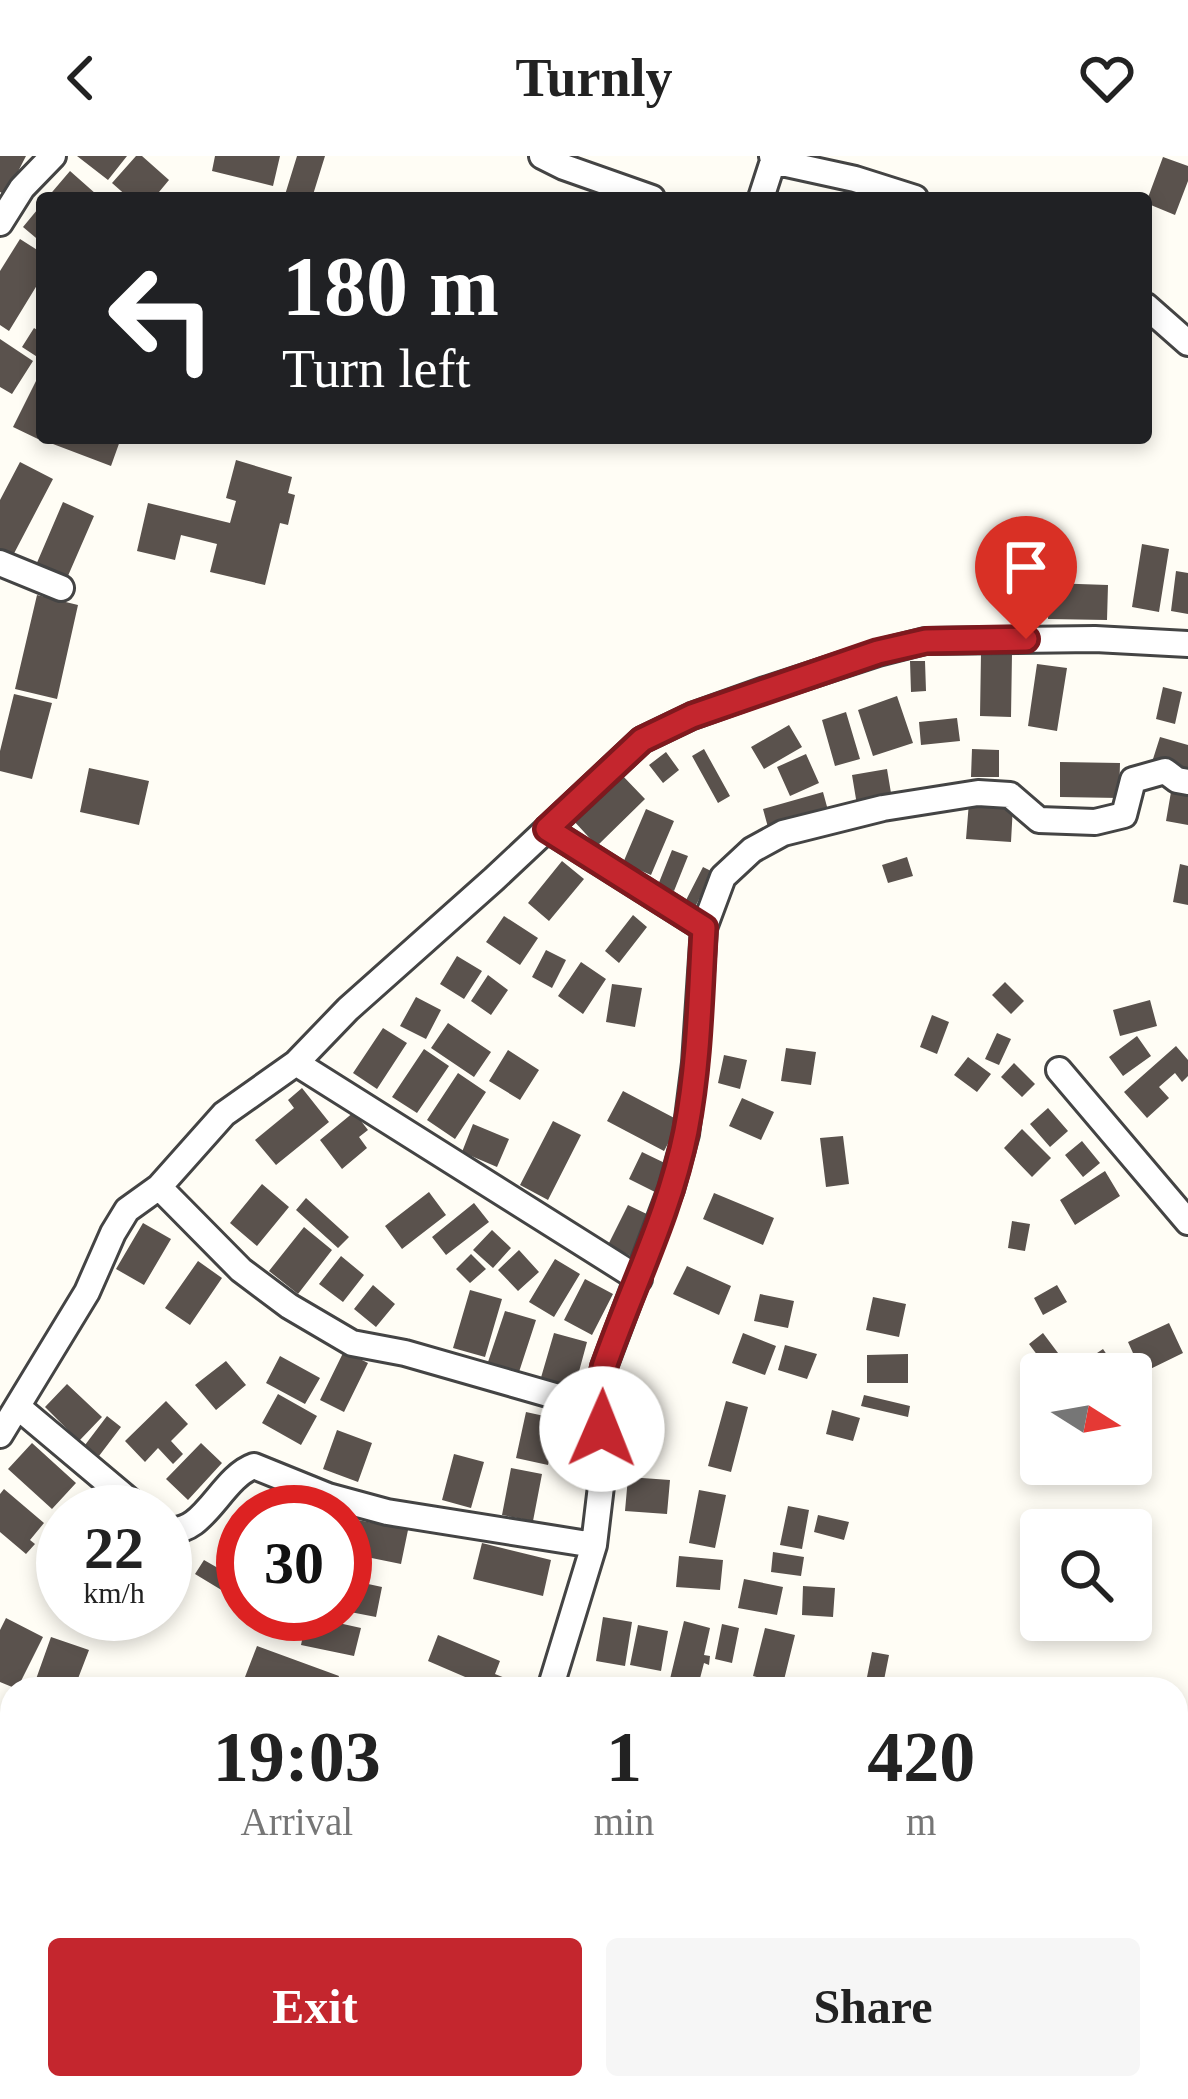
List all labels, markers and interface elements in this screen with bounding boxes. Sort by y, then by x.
icon: back [48,45,114,111]
icon: heart [1074,45,1140,111]
text: Turnly [515,48,673,108]
icon: left [84,240,240,396]
text: 180 m [282,240,499,333]
text: Turn left [282,339,471,399]
pin [975,516,1077,639]
icon: arrive [993,534,1059,600]
north arrow [1020,1353,1152,1485]
map controls [1020,1353,1152,1641]
position arrow [539,1366,665,1492]
speed limit sign: 30 [216,1485,372,1641]
button: search [1020,1509,1152,1641]
text: 22 [84,1515,144,1581]
text: km/h [83,1576,145,1609]
text: 19:03 [213,1717,381,1797]
text: 1 [606,1717,642,1797]
text: 420 [867,1717,975,1797]
text: Arrival [241,1800,353,1843]
text: min [594,1800,654,1843]
text: m [906,1800,936,1843]
button: Exit [48,1938,582,2076]
button: Share [606,1938,1140,2076]

